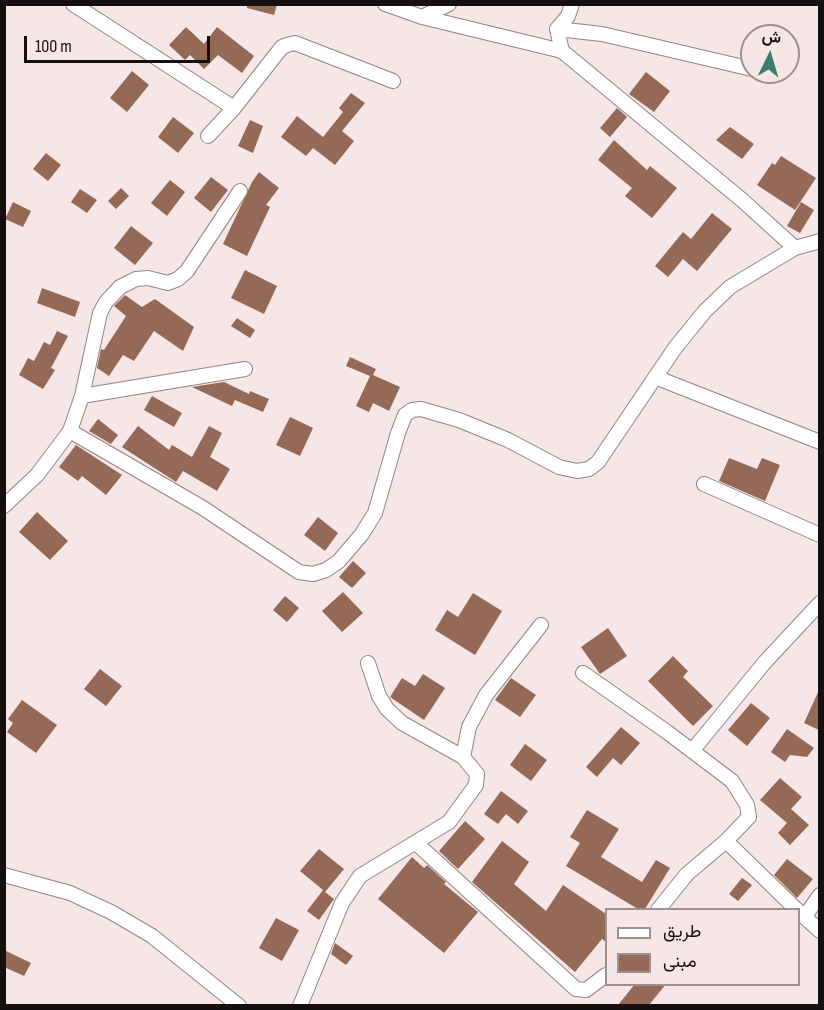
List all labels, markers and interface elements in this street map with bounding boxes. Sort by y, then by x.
scale bar [27,24,213,62]
north arrow [740,24,800,84]
text: ش [761,27,782,48]
text: 100 m [35,36,72,57]
legend [605,908,800,986]
text: طريق [663,921,701,942]
text: مبنى [663,951,697,972]

